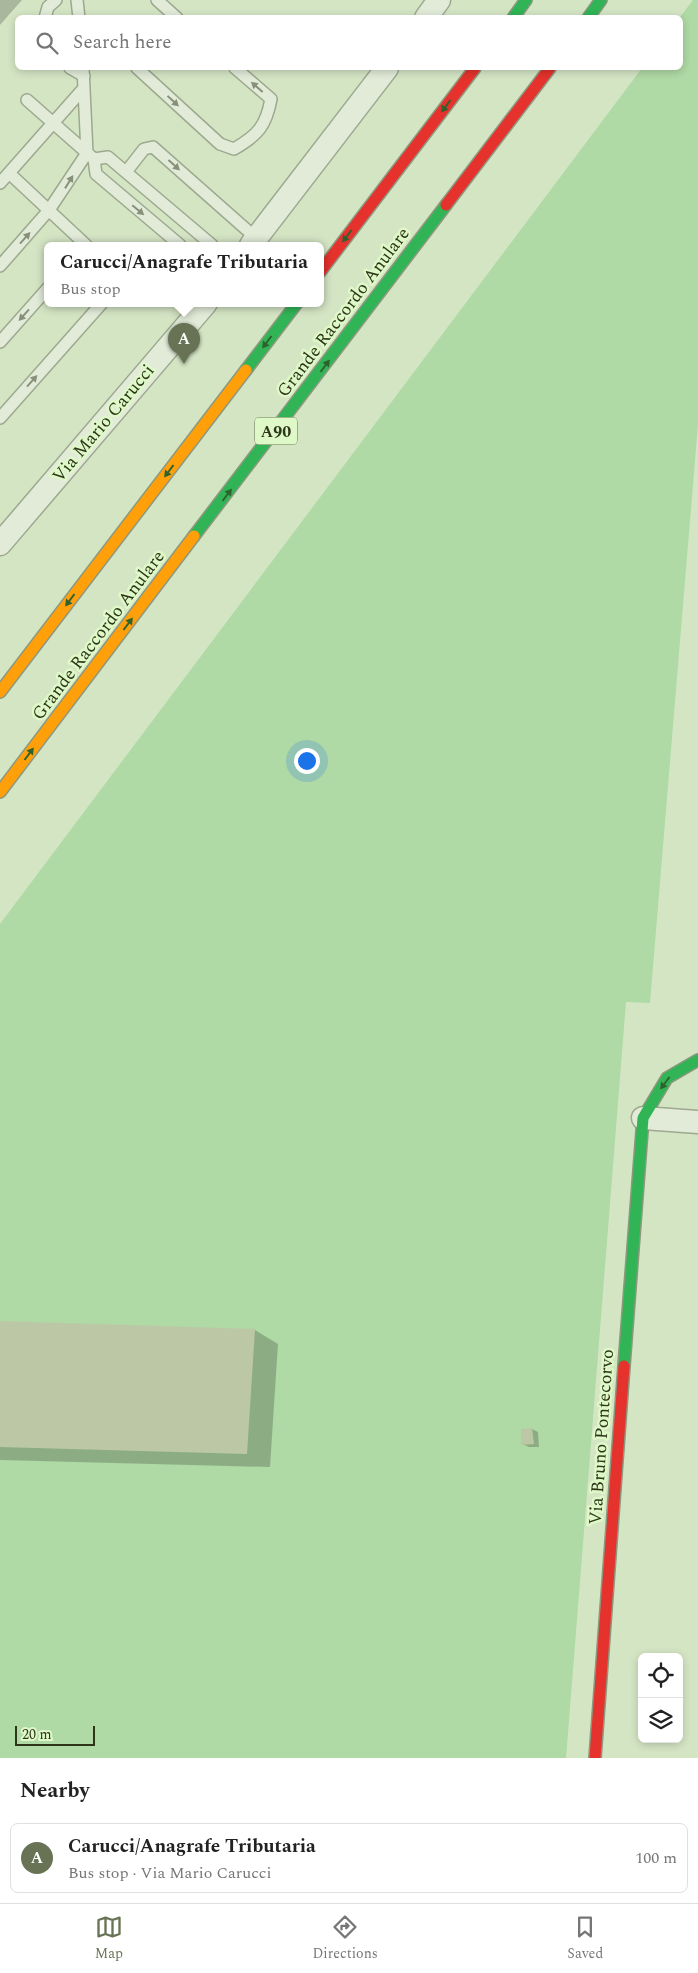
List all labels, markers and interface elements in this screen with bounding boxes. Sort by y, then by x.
search box [15,15,683,70]
text: Search here [73,28,172,57]
icon: search [33,29,61,57]
one-way arrow [252,81,264,93]
one-way arrow [167,95,179,107]
one-way arrow [440,99,451,112]
one-way arrow [168,159,181,170]
one-way arrow [65,175,74,189]
one-way arrow [132,204,144,215]
street label: Grande Raccordo Anulare [270,222,416,403]
one-way arrow [342,229,353,242]
one-way arrow [19,232,31,244]
popup [44,242,324,307]
text: Carucci/Anagrafe Tributaria [60,248,308,277]
text: Bus stop [60,277,121,301]
one-way arrow [18,308,30,320]
pin: A [168,323,200,364]
one-way arrow [262,335,272,348]
street label: Via Mario Carucci [46,358,161,488]
one-way arrow [320,359,330,373]
one-way arrow [27,375,38,388]
road number: A90 [255,418,297,444]
one-way arrow [163,464,174,477]
one-way arrow [221,489,232,502]
street label: Grande Raccordo Anulare [25,545,171,726]
one-way arrow [65,593,75,607]
one-way arrow [123,617,133,631]
one-way arrow [24,747,35,760]
your location [294,748,320,774]
one-way arrow [660,1076,670,1090]
street label: Via Bruno Pontecorvo [582,1348,621,1526]
map controls [638,1653,683,1743]
button: locate [638,1653,683,1698]
button: layers [638,1698,683,1743]
scale bar [15,1723,95,1746]
text: 20 m [22,1724,52,1745]
text: Nearby [20,1775,90,1807]
text: Carucci/Anagrafe Tributaria [68,1832,316,1861]
text: A [31,1846,43,1870]
text: 100 m [635,1846,677,1870]
text: Bus stop · Via Mario Carucci [68,1861,272,1885]
tab: Map [95,1913,123,1964]
tab: Directions [312,1913,378,1964]
tab: Saved [567,1913,603,1964]

